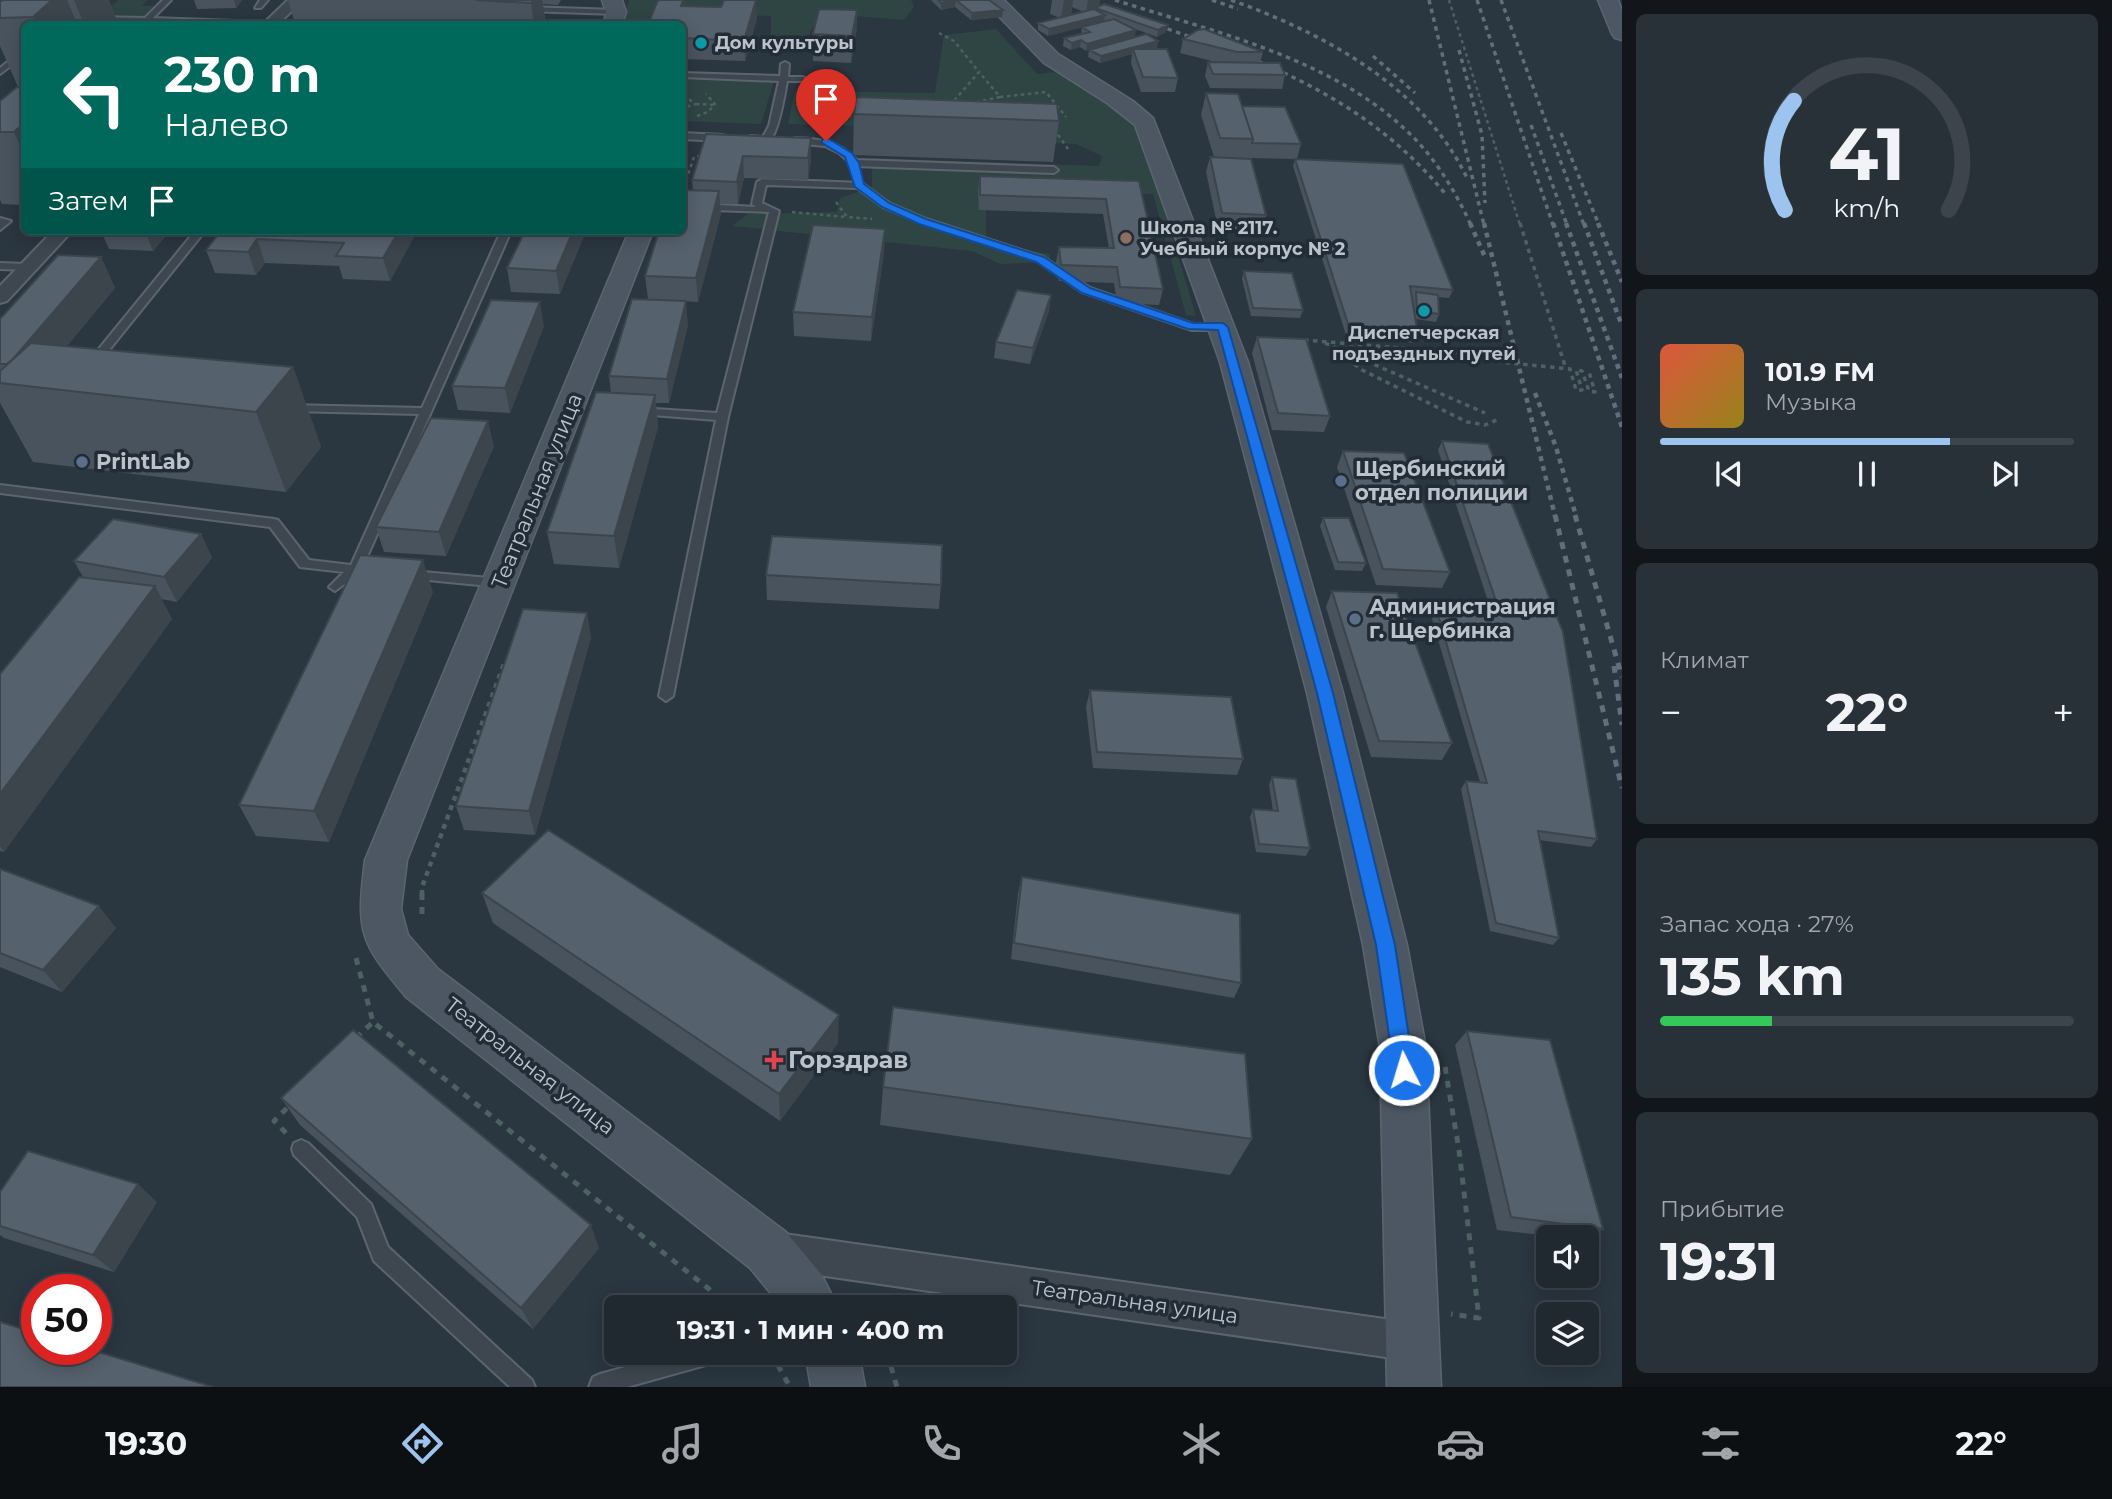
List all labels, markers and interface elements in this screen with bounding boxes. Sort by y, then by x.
place label: Дом культуры [715,32,854,54]
marker: Дом культуры [693,35,709,51]
text: 230 m [164,45,320,104]
icon: left [49,49,140,140]
pin [796,69,856,141]
icon: arrive [807,80,845,118]
text: Налево [164,105,289,144]
text: 41 [1829,111,1905,199]
icon: arrive [143,182,181,220]
text: Затем [49,185,129,217]
text: km/h [1834,193,1900,223]
place label: Школа № 2117. Учебный корпус № 2 [1140,217,1346,260]
marker: Школа № 2117. Учебный корпус № 2 [1118,230,1134,246]
marker: Диспетчерская подъездных путей [1416,303,1432,319]
place label: Диспетчерская подъездных путей [1332,322,1516,365]
text: 101.9 FM [1765,356,1875,388]
text: Музыка [1765,388,1857,416]
street label: Театральная улица [486,390,587,592]
place label: PrintLab [96,449,190,474]
marker: PrintLab [74,454,90,470]
icon: previous [1710,455,1748,493]
icon: pause [1848,455,1886,493]
icon: next [1986,455,2024,493]
place label: Щербинский отдел полиции [1355,456,1528,505]
marker: Щербинский отдел полиции [1333,473,1349,489]
place label: Администрация г. Щербинка [1369,594,1556,643]
marker: Администрация г. Щербинка [1347,611,1363,627]
text: Климат [1660,646,1749,674]
text: 22° [1825,681,1909,744]
text: − [1660,689,1682,736]
text: + [2052,689,2074,736]
text: Запас хода · 27% [1660,910,1854,938]
text: 135 km [1660,945,1845,1008]
street label: Театральная улица [441,992,620,1139]
position arrow [1367,1033,1441,1107]
place label: Горздрав [788,1045,908,1074]
marker: Горздрав [766,1052,782,1068]
text: Прибытие [1660,1195,1785,1223]
map controls [1536,1225,1599,1365]
button: sound [1536,1225,1599,1288]
text: 19:31 [1660,1230,1778,1293]
speed limit sign: 50 [21,1274,112,1365]
street label: Театральная улица [1030,1275,1240,1328]
button: layers [1536,1302,1599,1365]
text: 19:31 · 1 мин · 400 m [677,1314,944,1346]
icon: directions [398,1419,447,1468]
icon: music [658,1419,707,1468]
icon: phone [917,1419,966,1468]
icon: climate [1177,1419,1226,1468]
icon: car [1436,1419,1485,1468]
icon: filters [1696,1419,1745,1468]
text: 19:30 [105,1424,187,1463]
text: 22° [1956,1424,2007,1463]

